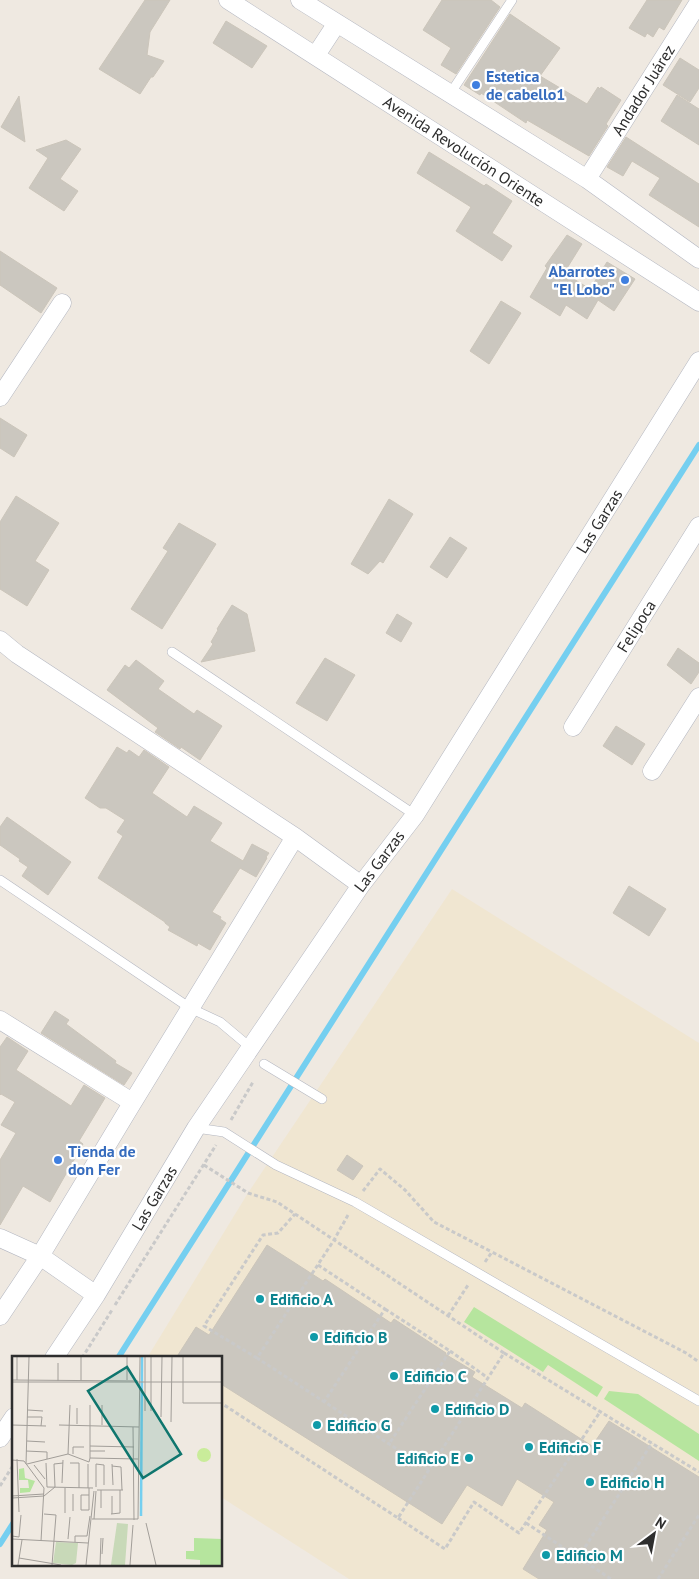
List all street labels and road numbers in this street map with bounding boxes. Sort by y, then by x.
street label: Andador Juárez [607,41,679,139]
street label: Avenida Revolución Oriente [380,91,548,211]
street label: Las Garzas [571,485,627,557]
street label: Felipoca [612,596,660,656]
street label: Las Garzas [349,826,409,896]
street label: Las Garzas [127,1162,181,1234]

